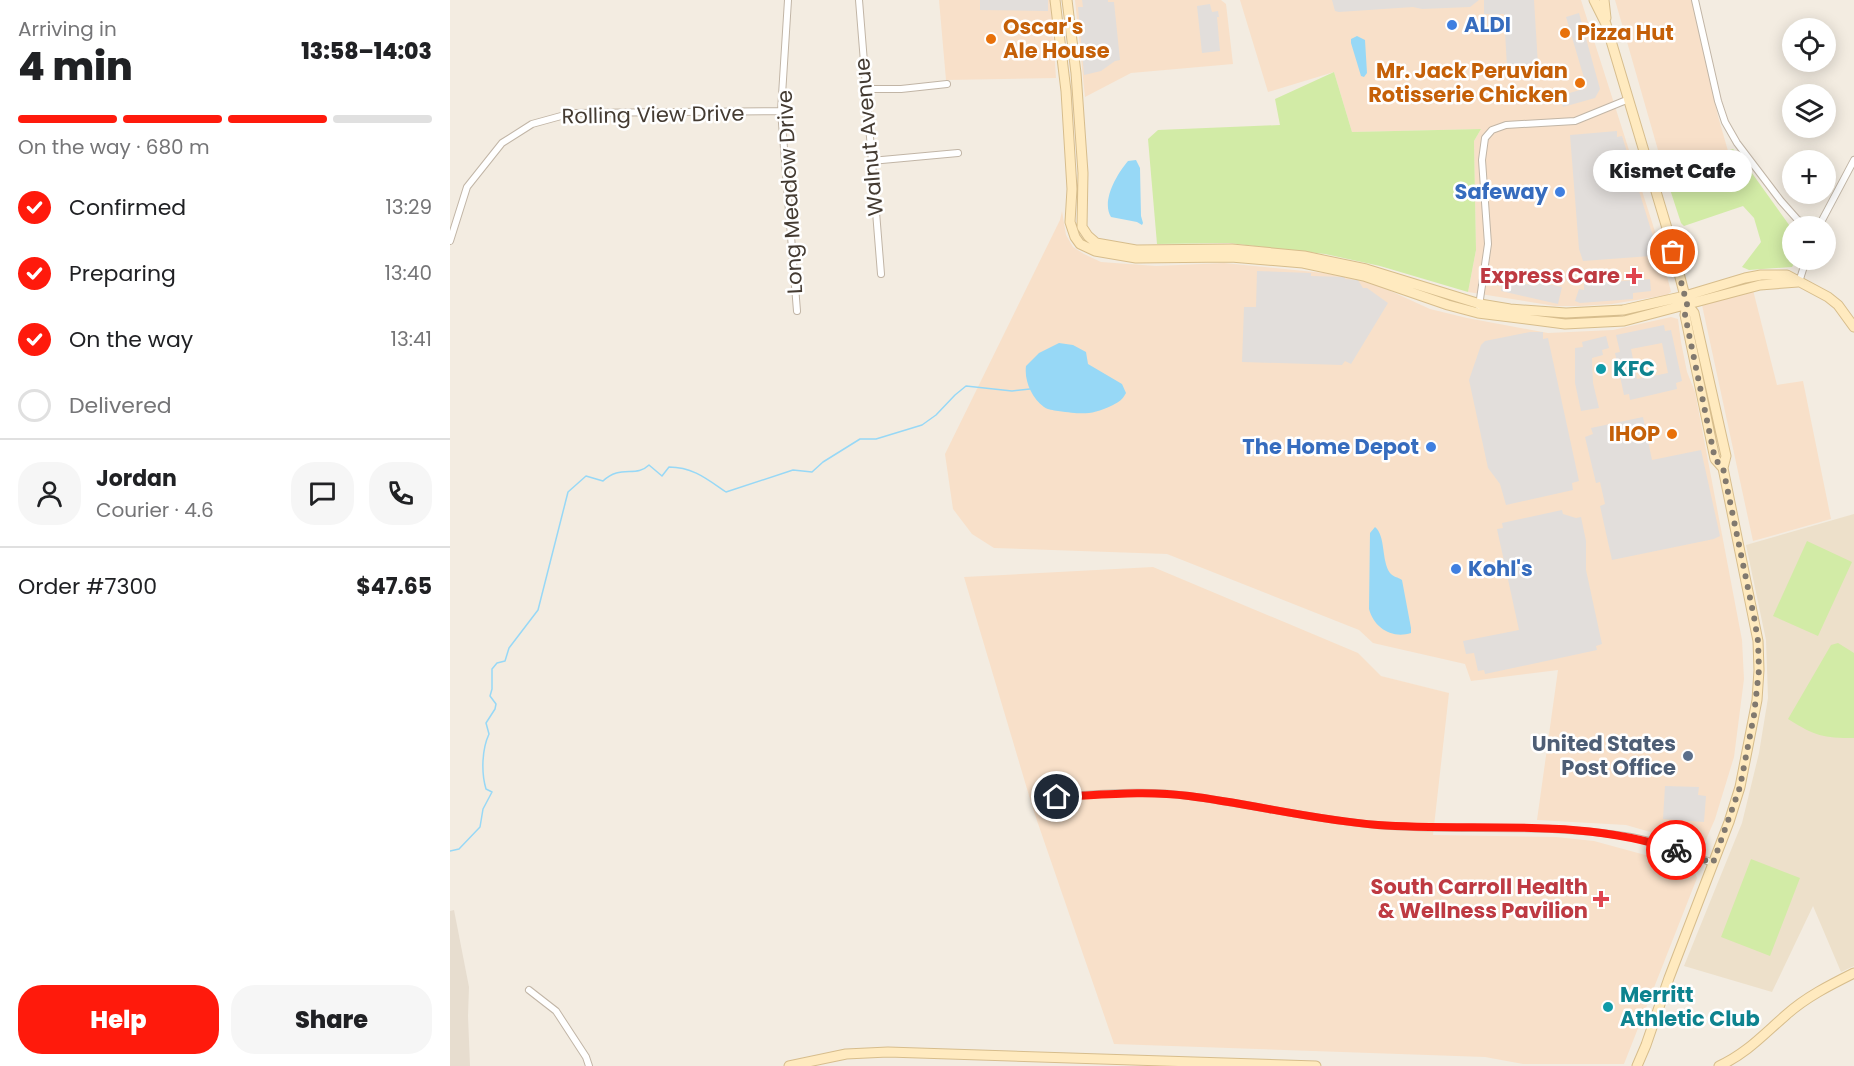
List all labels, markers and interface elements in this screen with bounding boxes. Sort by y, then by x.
place label: ALDI [1464,10,1511,39]
place label: Oscar's Ale House [1003,12,1110,65]
text: Arriving in [18,15,117,43]
marker: ALDI [1445,18,1459,32]
place label: Pizza Hut [1577,18,1674,47]
map controls [1782,18,1836,270]
button: locate [1782,18,1836,72]
marker: Pizza Hut [1558,26,1572,40]
marker: Oscar's Ale House [984,32,998,46]
text: 13:58–14:03 [301,36,432,67]
text: 4 min [18,39,133,94]
place label: Mr. Jack Peruvian Rotisserie Chicken [1368,56,1568,109]
street label: Walnut Avenue [847,57,890,217]
marker: Mr. Jack Peruvian Rotisserie Chicken [1573,76,1587,90]
button: layers [1782,84,1836,138]
street label: Long Meadow Drive [770,89,809,295]
street label: Rolling View Drive [561,98,745,131]
text: On the way · 680 m [18,133,210,161]
callout: Kismet Cafe [1594,150,1752,192]
button: + [1782,150,1836,204]
text: Kismet Cafe [1609,157,1736,185]
place label: Safeway [1455,177,1549,206]
marker: Safeway [1553,185,1567,199]
icon: check [18,191,51,224]
text: Confirmed [69,192,186,223]
text: 13:29 [385,193,432,221]
button: − [1782,216,1836,270]
pin [1647,226,1698,277]
icon: bag [1656,235,1689,268]
icon: check [18,257,51,290]
text: Preparing [69,258,176,289]
text: 13:40 [384,259,432,287]
place label: Express Care [1480,261,1620,290]
marker: Express Care [1625,267,1643,285]
icon: check [18,323,51,356]
text: On the way [69,324,193,355]
text: 13:41 [391,325,432,353]
place label: KFC [1613,354,1655,383]
marker: KFC [1594,362,1608,376]
text: Delivered [69,390,172,421]
place label: IHOP [1609,419,1660,448]
marker: IHOP [1665,427,1679,441]
place label: The Home Depot [1242,432,1419,461]
marker: The Home Depot [1424,440,1438,454]
button: person [18,462,81,525]
button: chat [291,462,354,525]
button: phone [369,462,432,525]
text: Jordan [96,463,177,494]
text: Courier · 4.6 [96,496,214,524]
place label: Kohl's [1468,554,1533,583]
marker: Kohl's [1449,562,1463,576]
text: Order #7300 [18,571,157,602]
text: $47.65 [356,571,432,602]
place label: United States Post Office [1532,729,1676,782]
marker: United States Post Office [1681,749,1695,763]
pin [1031,771,1082,822]
icon: home [1040,780,1073,813]
courier [1646,820,1706,880]
icon: bike [1660,834,1693,867]
place label: South Carroll Health & Wellness Pavilion [1371,872,1588,925]
marker: South Carroll Health & Wellness Pavilion [1592,890,1610,908]
place label: Merritt Athletic Club [1620,980,1760,1033]
button: Help [18,985,219,1054]
button: Share [231,985,432,1054]
marker: Merritt Athletic Club [1601,1000,1615,1014]

